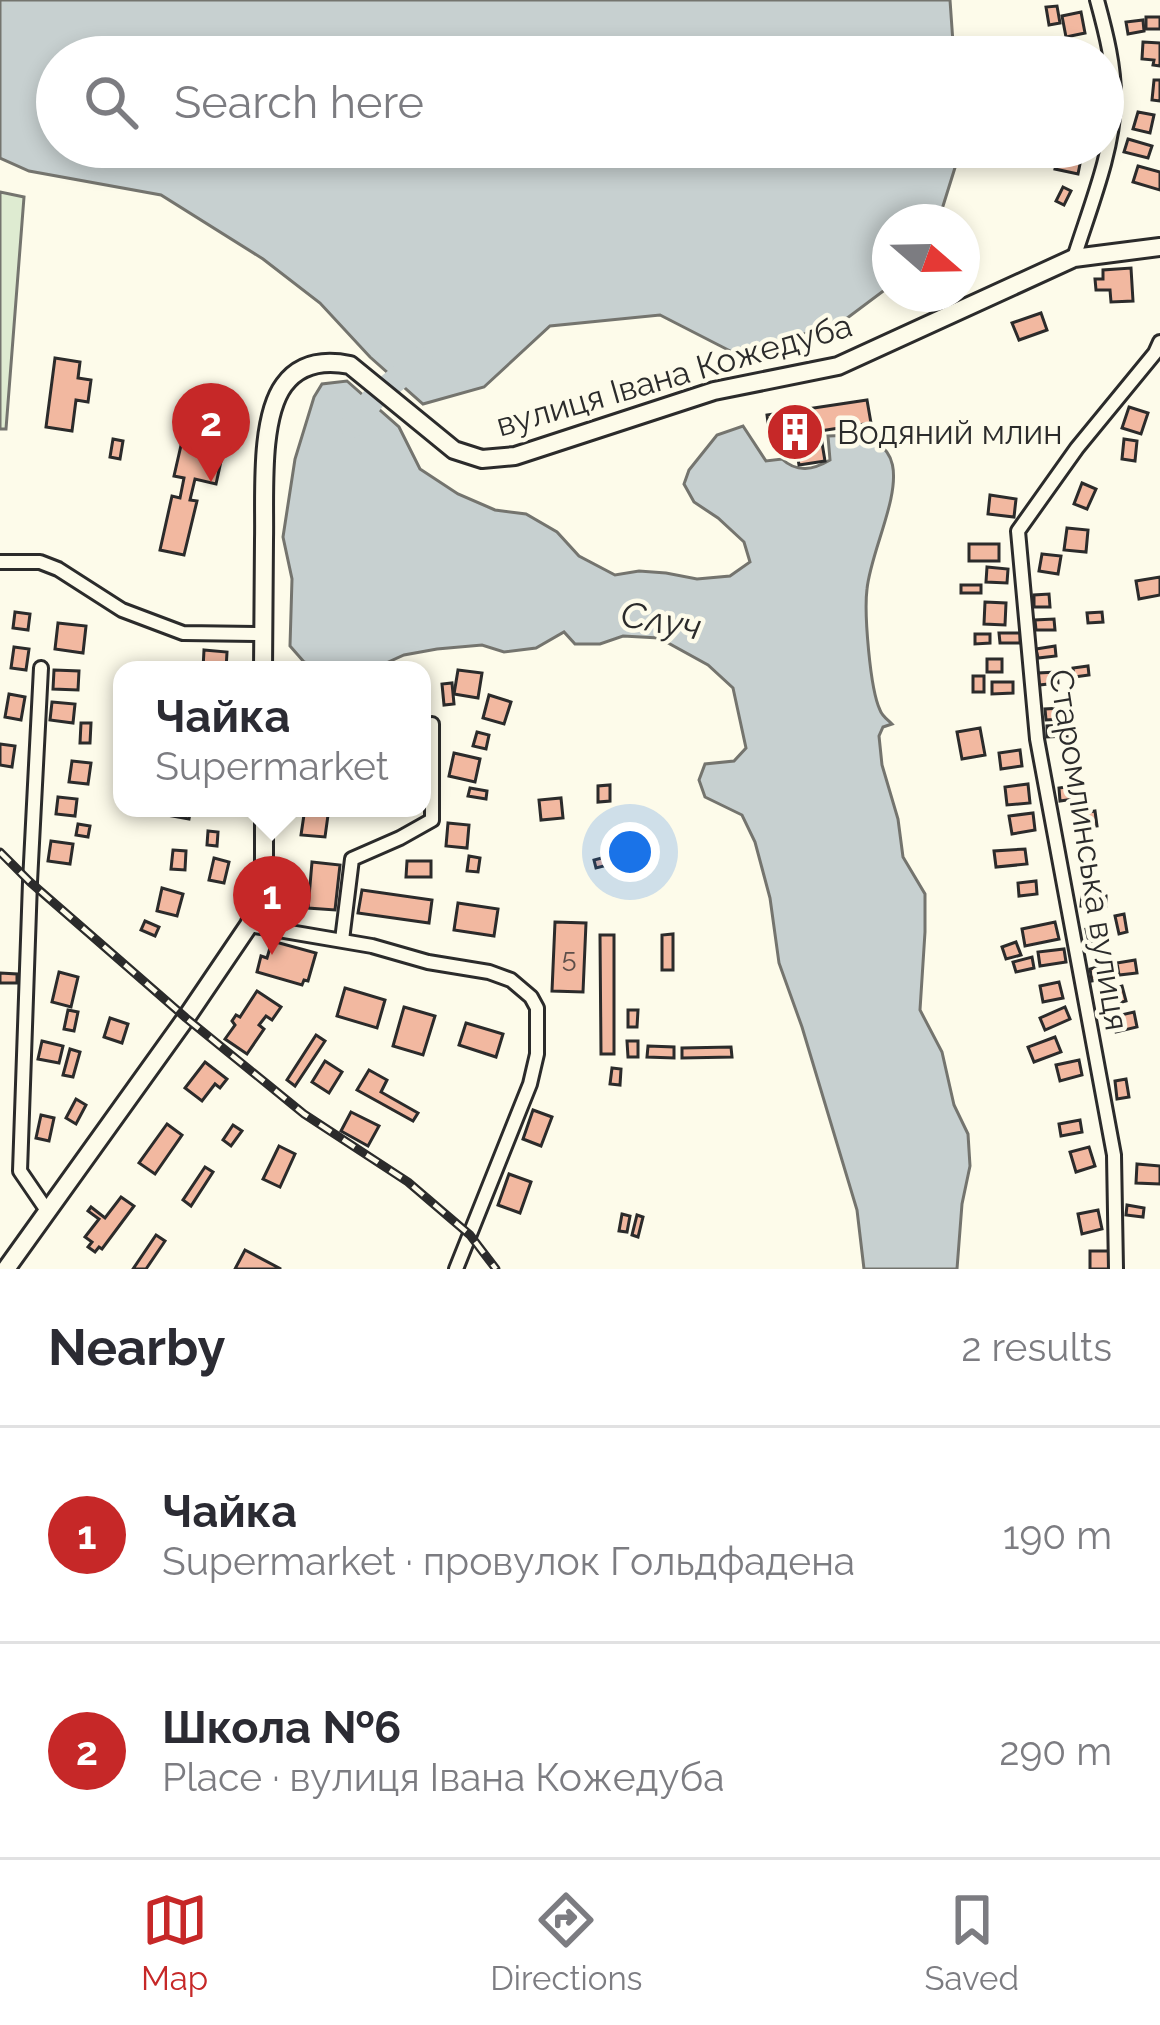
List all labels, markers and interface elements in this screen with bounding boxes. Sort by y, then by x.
search box [36,36,1124,168]
icon: search [78,69,144,135]
text: Search here [174,76,424,129]
north arrow [872,204,980,312]
street label: вулиця Івана Кожедуба [492,306,856,444]
pin: 2 [172,383,250,482]
building icon: Водяний млин [764,401,826,463]
place label: Водяний млин [837,413,1062,452]
water label: Случ [618,592,704,648]
popup [113,661,431,817]
street label: Старомлинська вулиця [1041,667,1137,1033]
text: Чайка [155,690,290,743]
text: Supermarket [155,743,389,789]
your location [600,822,660,882]
pin: 1 [233,856,311,955]
house number: 5 [562,942,576,973]
text: Nearby [48,1317,225,1377]
text: 2 results [961,1324,1112,1370]
text: Чайка [162,1485,297,1538]
text: 1 [77,1512,97,1558]
text: 190 m [1003,1512,1112,1558]
text: Supermarket · провулок Гольдфадена [162,1538,855,1584]
text: Школа №6 [162,1701,401,1754]
text: 2 [76,1728,98,1774]
text: 290 m [999,1728,1112,1774]
text: Place · вулиця Івана Кожедуба [162,1754,724,1800]
tab: Map [141,1887,208,1998]
tab: Directions [490,1887,643,1998]
tab: Saved [925,1887,1019,1998]

